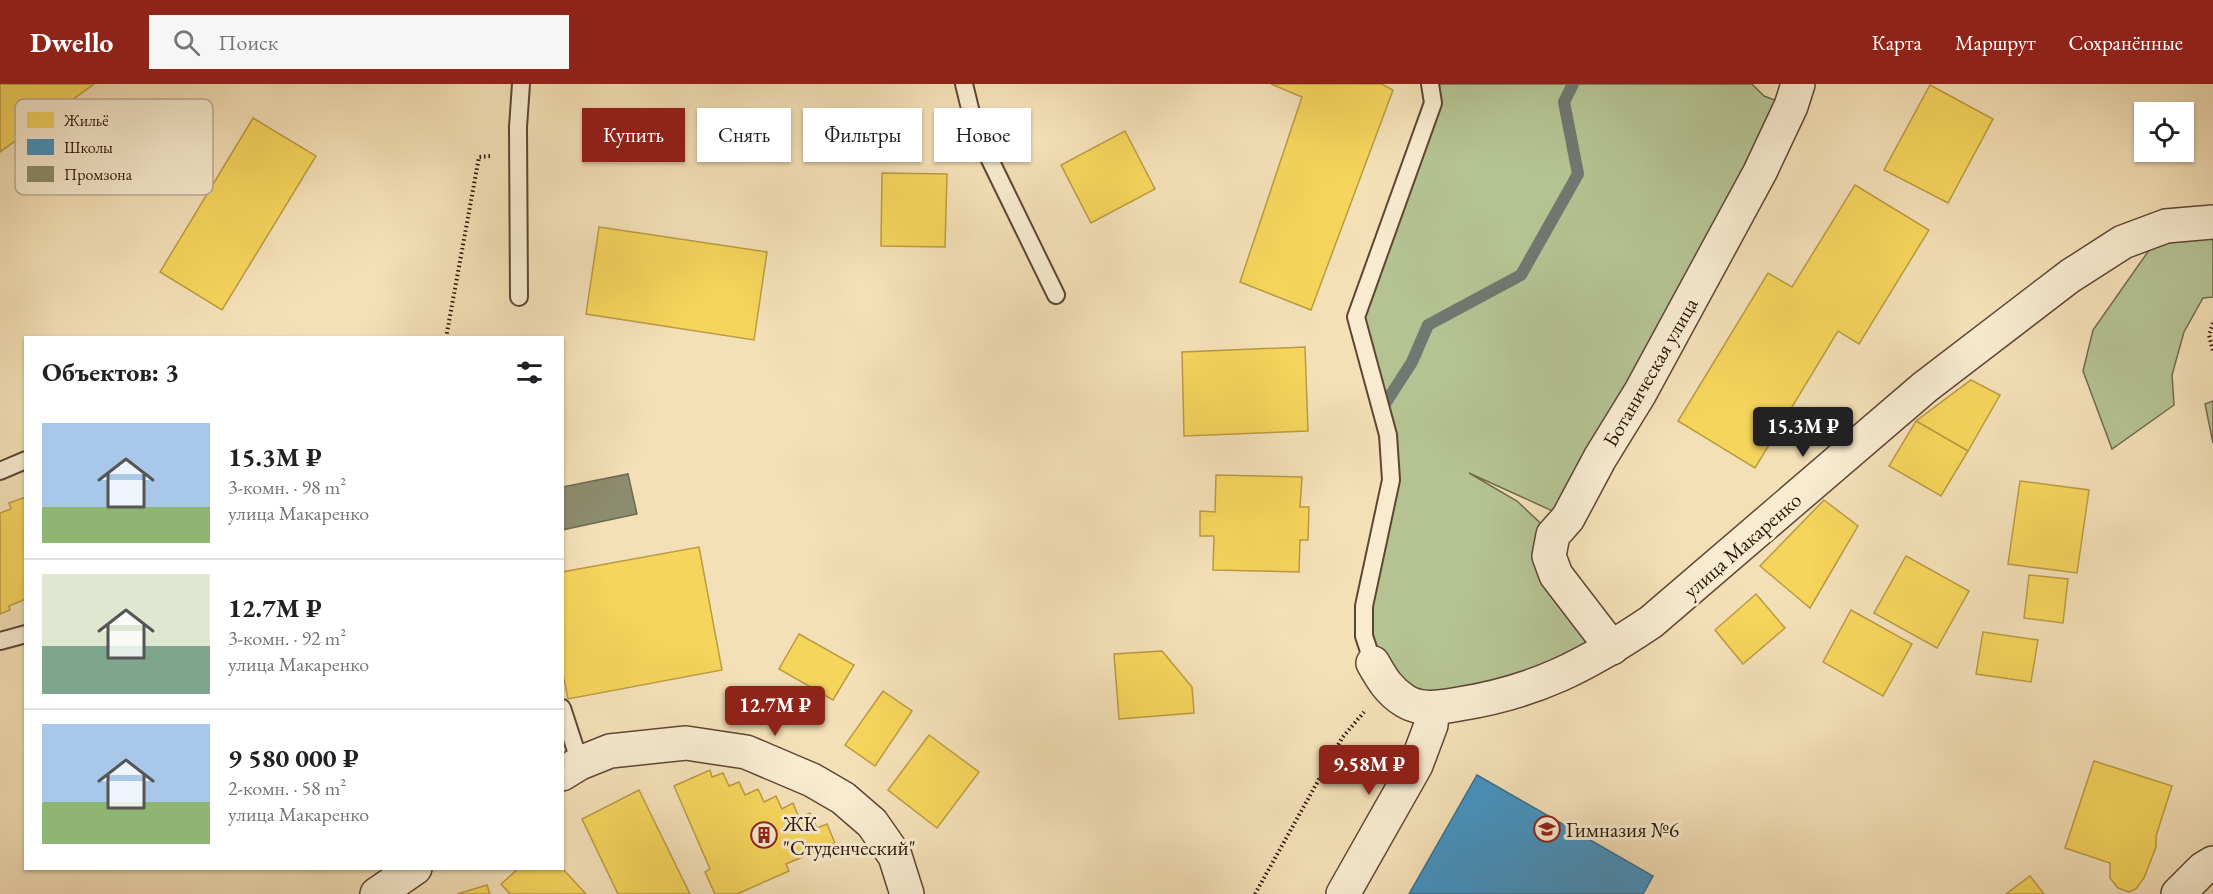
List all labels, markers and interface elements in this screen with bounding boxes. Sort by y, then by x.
search box [149,15,569,69]
text: Dwello [30,24,113,60]
icon: search [170,26,203,59]
text: Поиск [218,28,278,57]
text: Карта [1872,29,1922,56]
text: Маршрут [1955,29,2036,56]
text: Сохранённые [2069,29,2183,56]
legend [15,99,213,195]
map controls [2134,102,2194,162]
button: locate [2134,102,2194,162]
chip: Купить [582,108,685,162]
chip: Снять [697,108,791,162]
chip: Фильтры [803,108,922,162]
chip: Новое [934,108,1031,162]
text: Жильё [63,110,109,131]
text: Школы [64,137,113,158]
text: Промзона [64,164,133,185]
street label: Ботаническая улица [1596,292,1704,452]
text: Объектов: 3 [42,355,179,389]
icon: filters [513,356,546,389]
pin: 15.3M ₽ [1748,407,1858,458]
text: 15.3M ₽ [1767,413,1839,439]
text: 15.3M ₽ [228,440,322,474]
icon: home [90,447,162,519]
text: 3-комн. · 98 m² [228,474,346,500]
street label: улица Макаренко [1677,486,1807,604]
text: улица Макаренко [228,500,369,526]
text: 12.7M ₽ [228,591,322,625]
icon: home [90,598,162,670]
text: 3-комн. · 92 m² [228,625,346,651]
text: улица Макаренко [228,651,369,677]
pin: 12.7M ₽ [720,686,830,737]
text: 12.7M ₽ [739,692,811,718]
text: 9 580 000 ₽ [228,741,359,775]
pin: 9.58M ₽ [1314,745,1424,796]
icon: home [90,748,162,820]
text: 9.58M ₽ [1333,751,1405,777]
text: 2-комн. · 58 m² [228,775,346,801]
text: улица Макаренко [228,801,369,827]
place label: ЖК "Студенческий" [782,810,916,861]
school or university icon: Гимназия №6 [1532,814,1562,844]
place label: Гимназия №6 [1566,816,1679,843]
building icon: ЖК "Студенческий" [749,820,779,850]

